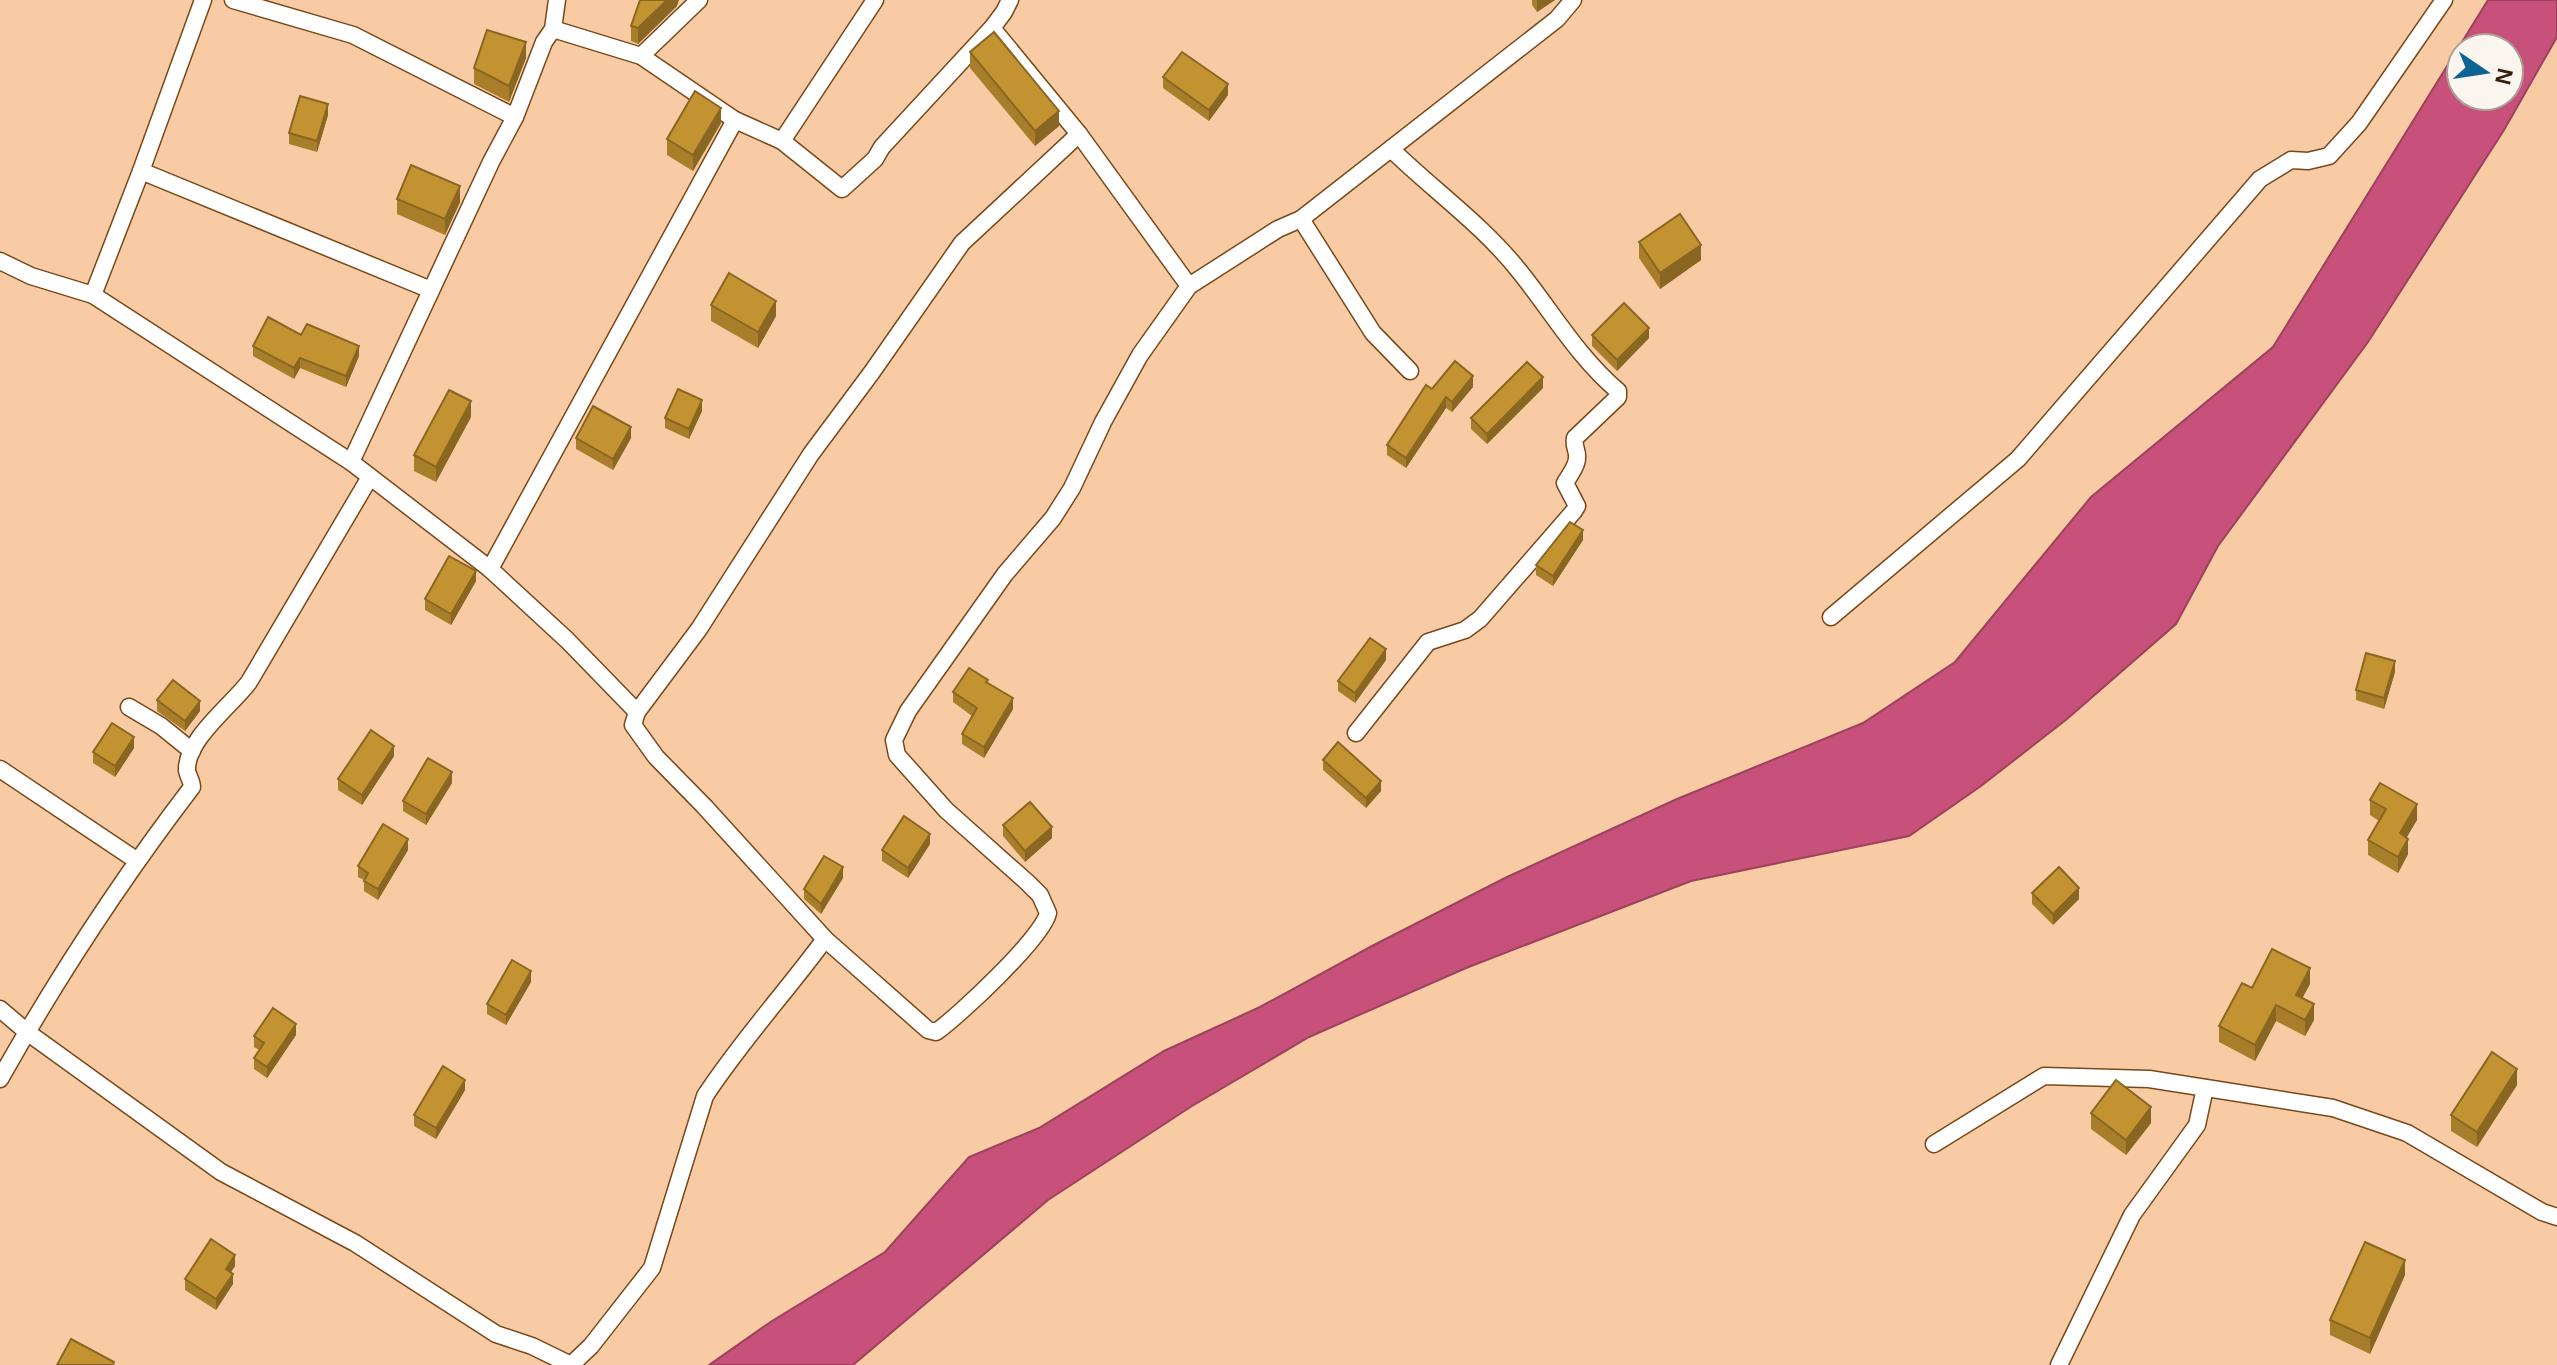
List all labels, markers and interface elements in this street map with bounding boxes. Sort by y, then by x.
north arrow [2445,32,2525,112]
text: N [2490,66,2518,87]

